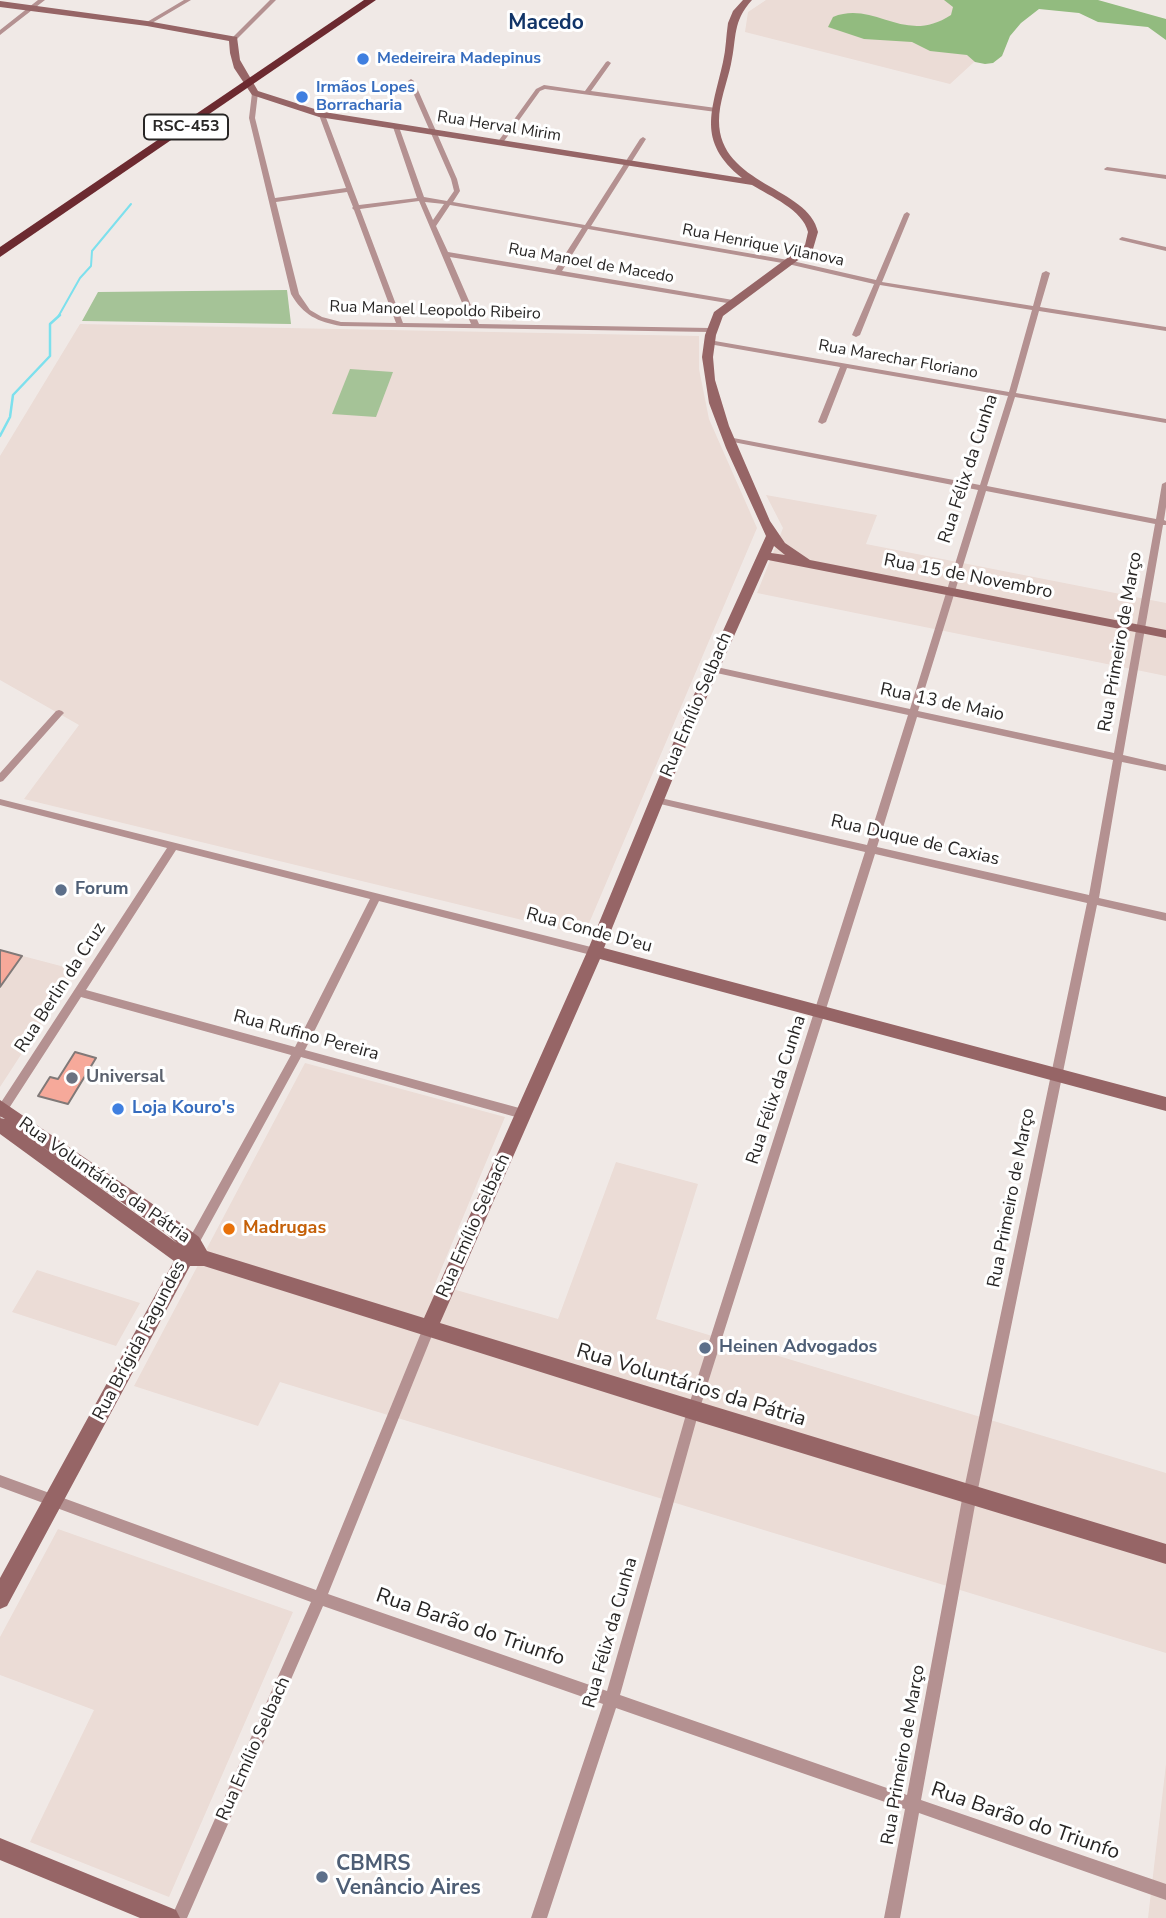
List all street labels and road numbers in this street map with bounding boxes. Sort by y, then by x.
street label: Rua Herval Mirim [436,108,562,146]
road number: RSC-453 [144,114,228,140]
street label: Rua Henrique Vilanova [680,221,846,271]
street label: Rua Manoel de Macedo [507,240,675,288]
street label: Rua Manoel Leopoldo Ribeiro [329,298,541,324]
street label: Rua Marechar Floriano [817,337,979,383]
street label: Rua Félix da Cunha [935,392,1003,546]
street label: Rua 15 de Novembro [882,550,1054,604]
street label: Rua Primeiro de Março [1095,550,1147,734]
street label: Rua Emílio Selbach [657,629,737,781]
street label: Rua 13 de Maio [878,679,1006,727]
street label: Rua Duque de Caxias [829,811,1001,871]
street label: Rua Conde D'eu [524,904,654,958]
street label: Rua Berlin da Cruz [11,919,111,1057]
street label: Rua Rufino Pereira [231,1006,381,1066]
street label: Rua Félix da Cunha [743,1013,811,1167]
street label: Rua Primeiro de Março [984,1106,1040,1290]
street label: Rua Voluntários da Pátria [14,1113,194,1249]
street label: Rua Emílio Selbach [433,1151,515,1301]
street label: Rua Brígida Fagundes [89,1258,191,1424]
street label: Rua Voluntários da Pátria [573,1339,809,1433]
street label: Rua Félix da Cunha [579,1555,643,1711]
street label: Rua Barão do Triunfo [372,1584,568,1672]
street label: Rua Primeiro de Março [878,1663,930,1847]
street label: Rua Emílio Selbach [213,1674,295,1824]
street label: Rua Barão do Triunfo [927,1778,1123,1866]

